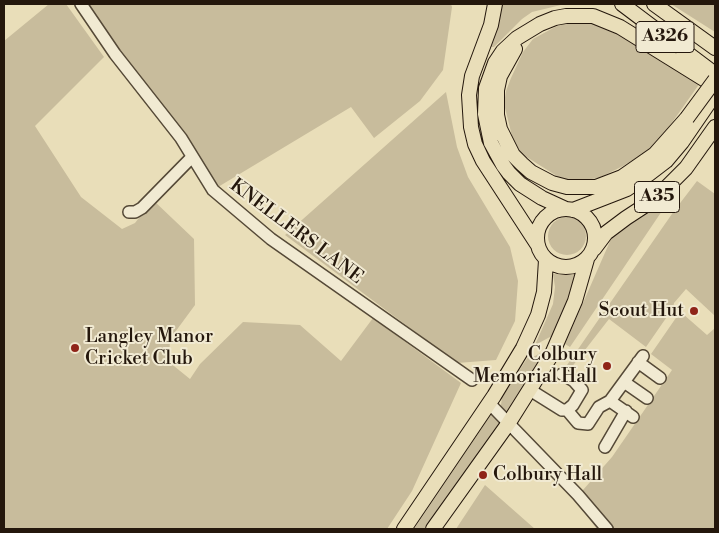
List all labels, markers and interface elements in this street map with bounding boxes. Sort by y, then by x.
road number: A326 [636,22,694,52]
street label: KNELLERS LANE [225,174,367,290]
road number: A35 [634,182,680,212]
place label: Scout Hut [599,300,684,322]
marker: Scout Hut [688,305,700,317]
place label: Langley Manor Cricket Club [85,326,213,370]
marker: Langley Manor Cricket Club [69,342,81,354]
place label: Colbury Memorial Hall [473,344,597,388]
marker: Colbury Memorial Hall [601,360,613,372]
place label: Colbury Hall [493,464,602,486]
marker: Colbury Hall [477,469,489,481]

